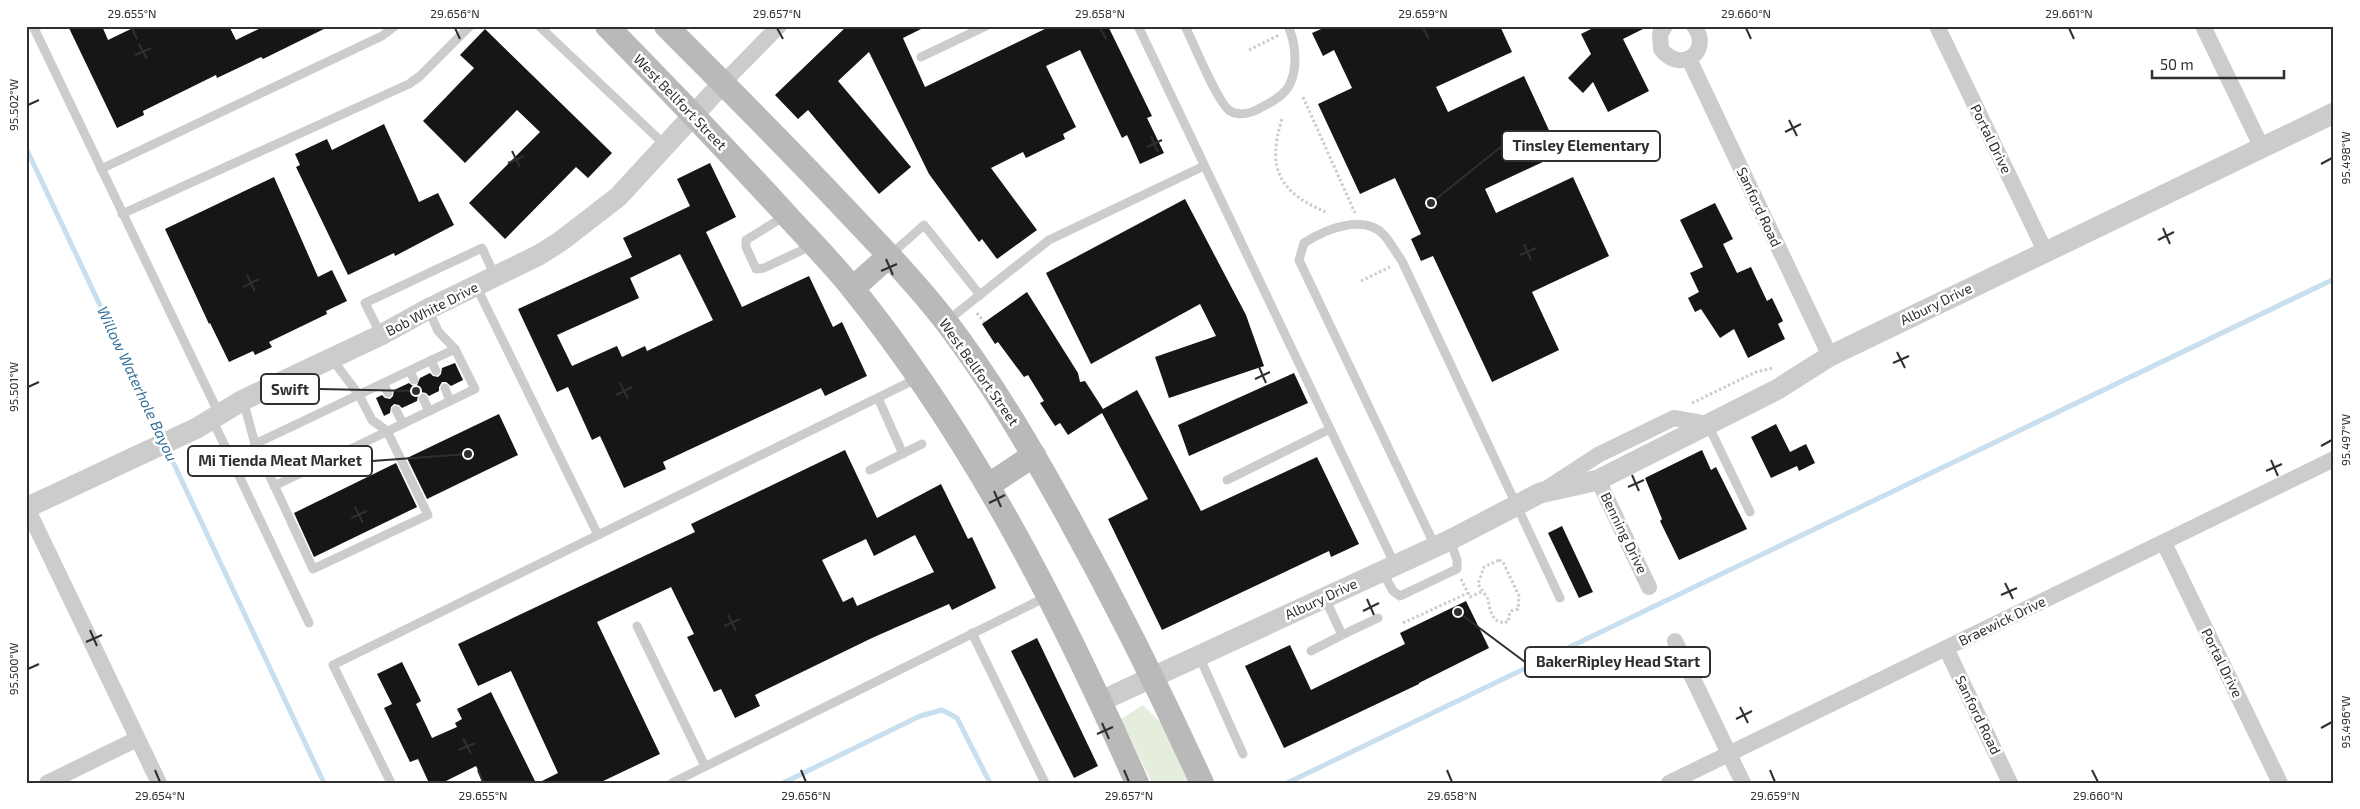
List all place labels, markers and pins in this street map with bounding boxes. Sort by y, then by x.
callout: Tinsley Elementary [1502,131,1660,161]
callout: Swift [261,374,319,404]
callout: Mi Tienda Meat Market [188,446,372,476]
callout: BakerRipley Head Start [1525,647,1710,677]

